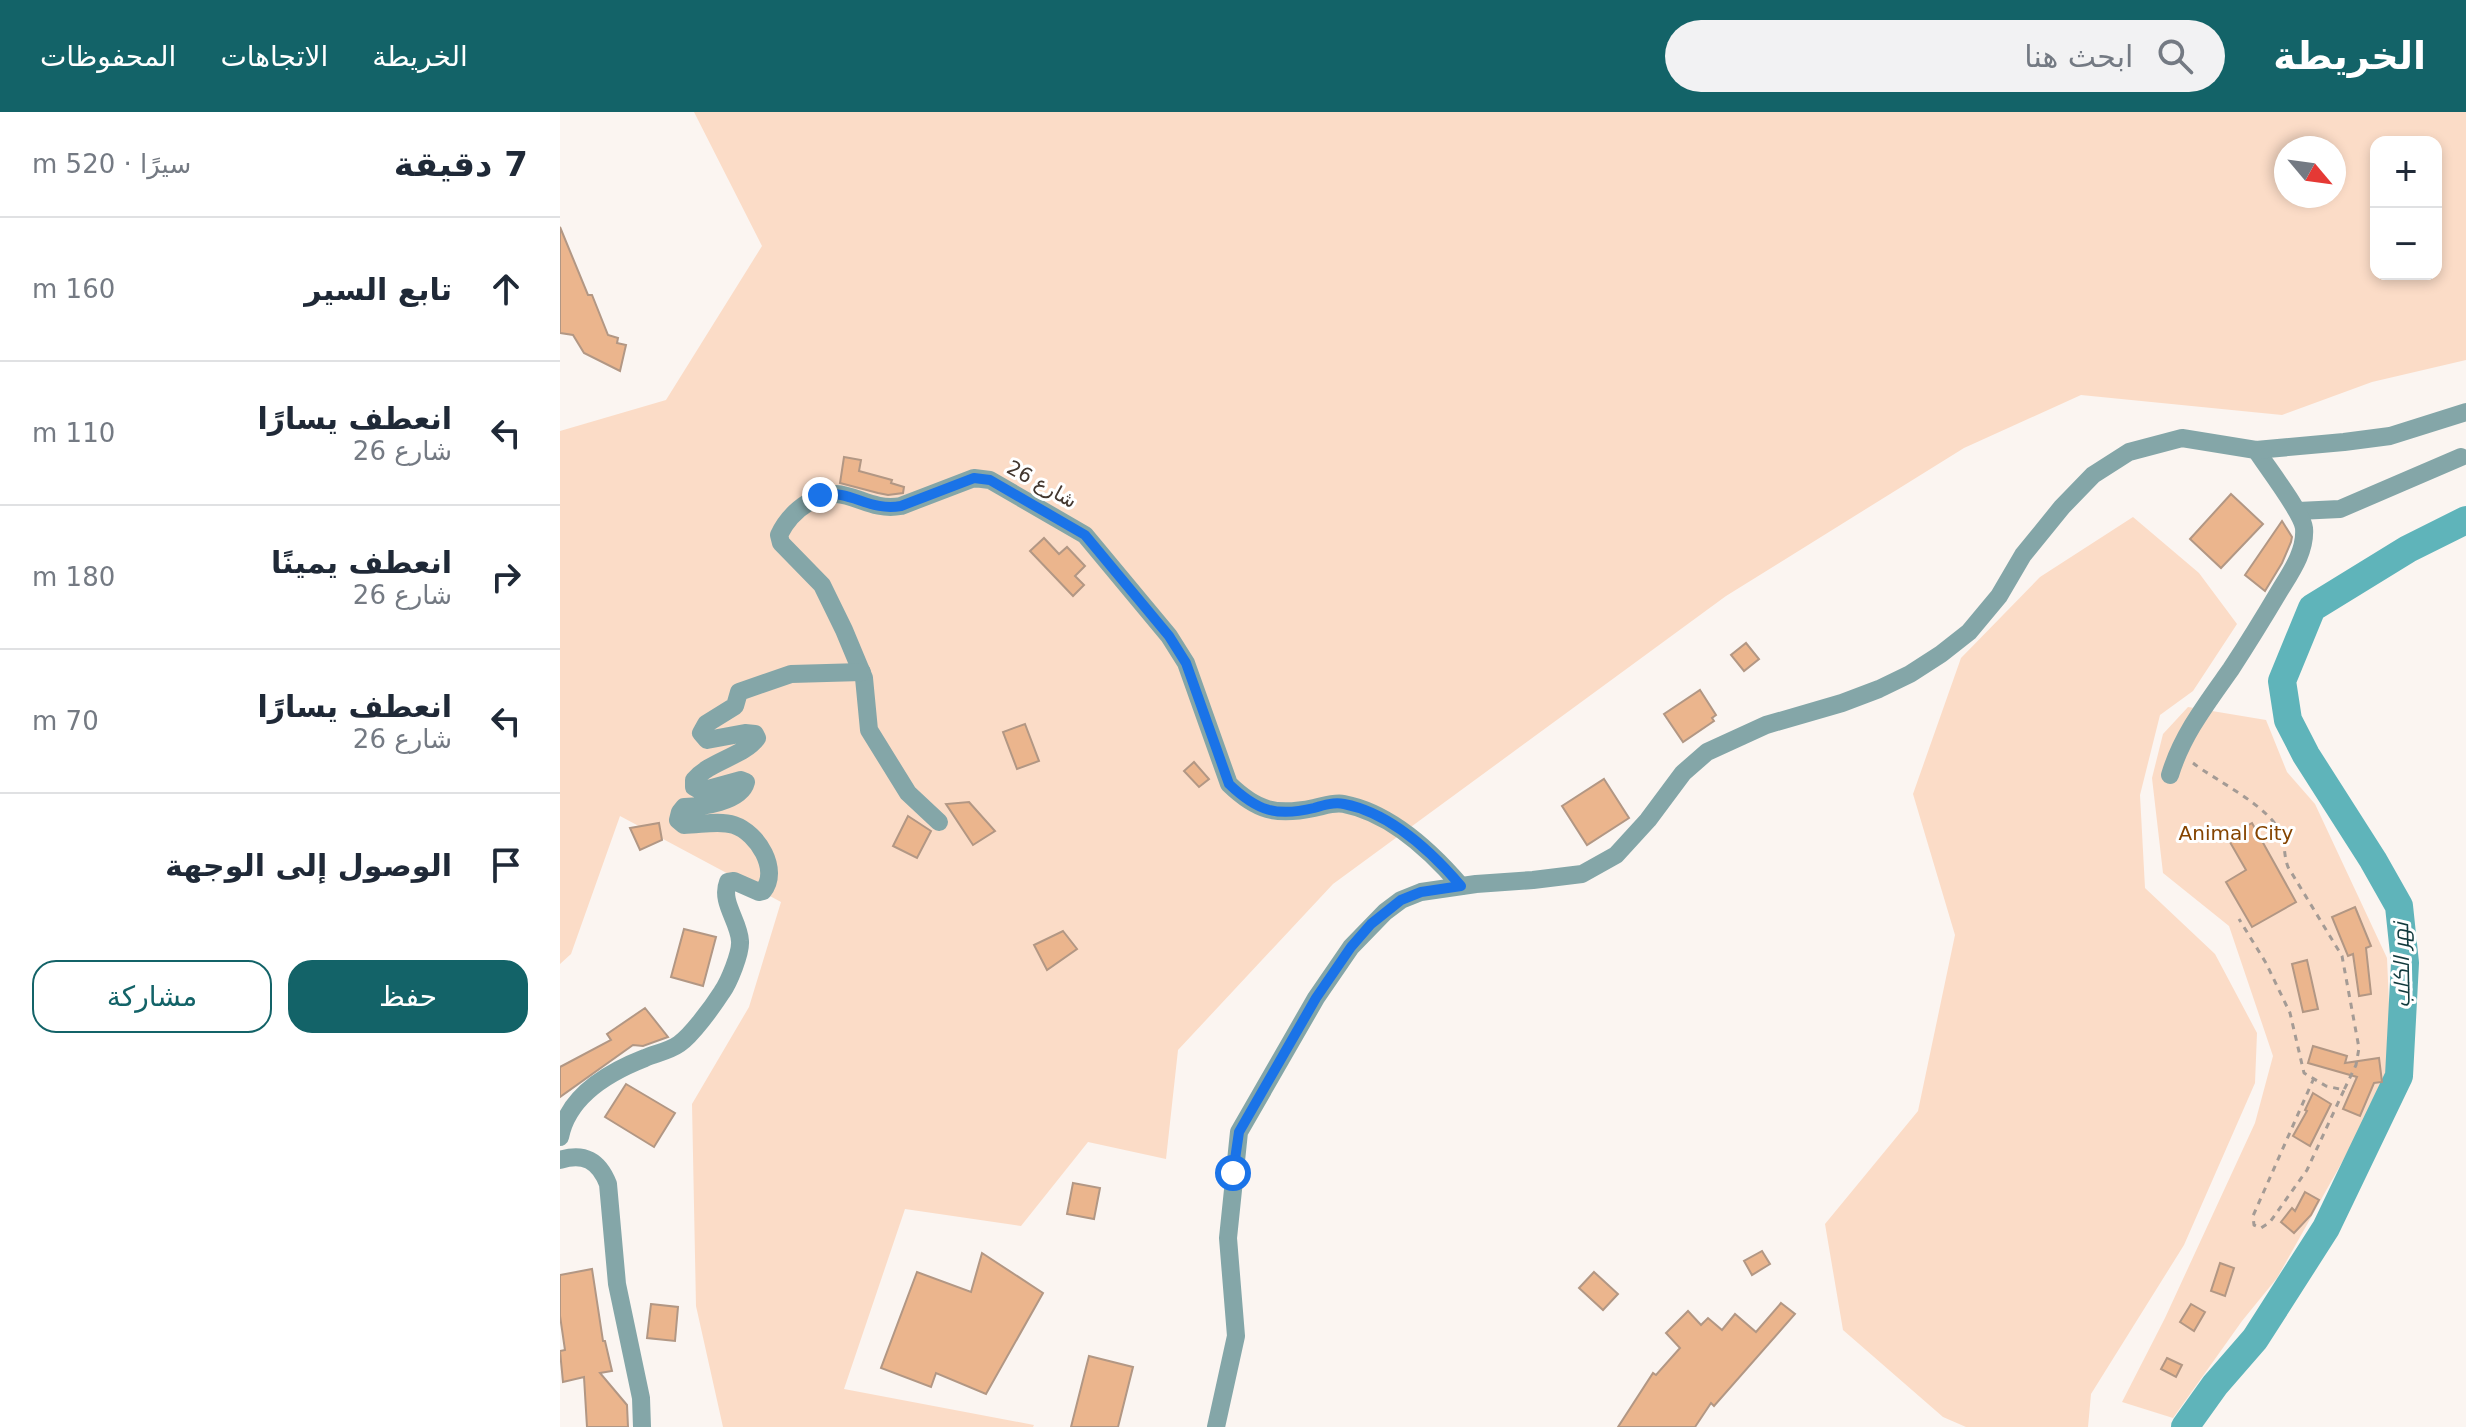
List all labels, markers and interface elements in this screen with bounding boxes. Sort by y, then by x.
search box [1665,20,2225,92]
icon: search [2153,34,2197,78]
text: الخريطة [2273,34,2426,78]
text: ابحث هنا [2024,39,2133,74]
text: المحفوظات [40,40,176,73]
text: الاتجاهات [220,40,328,73]
text: الخريطة [372,40,468,73]
north arrow [2274,136,2346,208]
map controls [2370,136,2442,280]
button: + [2370,136,2442,208]
text: 7 دقيقة [394,144,528,184]
text: سيرًا · 520 m [32,149,191,179]
button: − [2370,208,2442,280]
icon: ahead [484,267,528,311]
text: تابع السير [304,272,452,307]
text: 160 m [32,274,115,304]
text: انعطف يسارًا [258,401,452,436]
icon: left [484,411,528,455]
text: 110 m [32,418,115,448]
text: شارع 26 [353,436,452,466]
street label: شارع 26 [1003,455,1081,513]
route end [802,477,838,513]
text: انعطف يمينًا [271,545,452,580]
icon: right [484,555,528,599]
text: 180 m [32,562,115,592]
text: شارع 26 [353,580,452,610]
text: انعطف يسارًا [258,689,452,724]
icon: left [484,699,528,743]
text: 70 m [32,706,99,736]
text: شارع 26 [353,724,452,754]
park label: Animal City [2179,821,2294,845]
icon: arrive [484,843,528,887]
text: الوصول إلى الوجهة [165,848,452,883]
water label: نهر الكلب [2388,920,2416,1008]
button: مشاركة [32,960,272,1033]
button: حفظ [288,960,528,1033]
route start [1215,1155,1251,1191]

